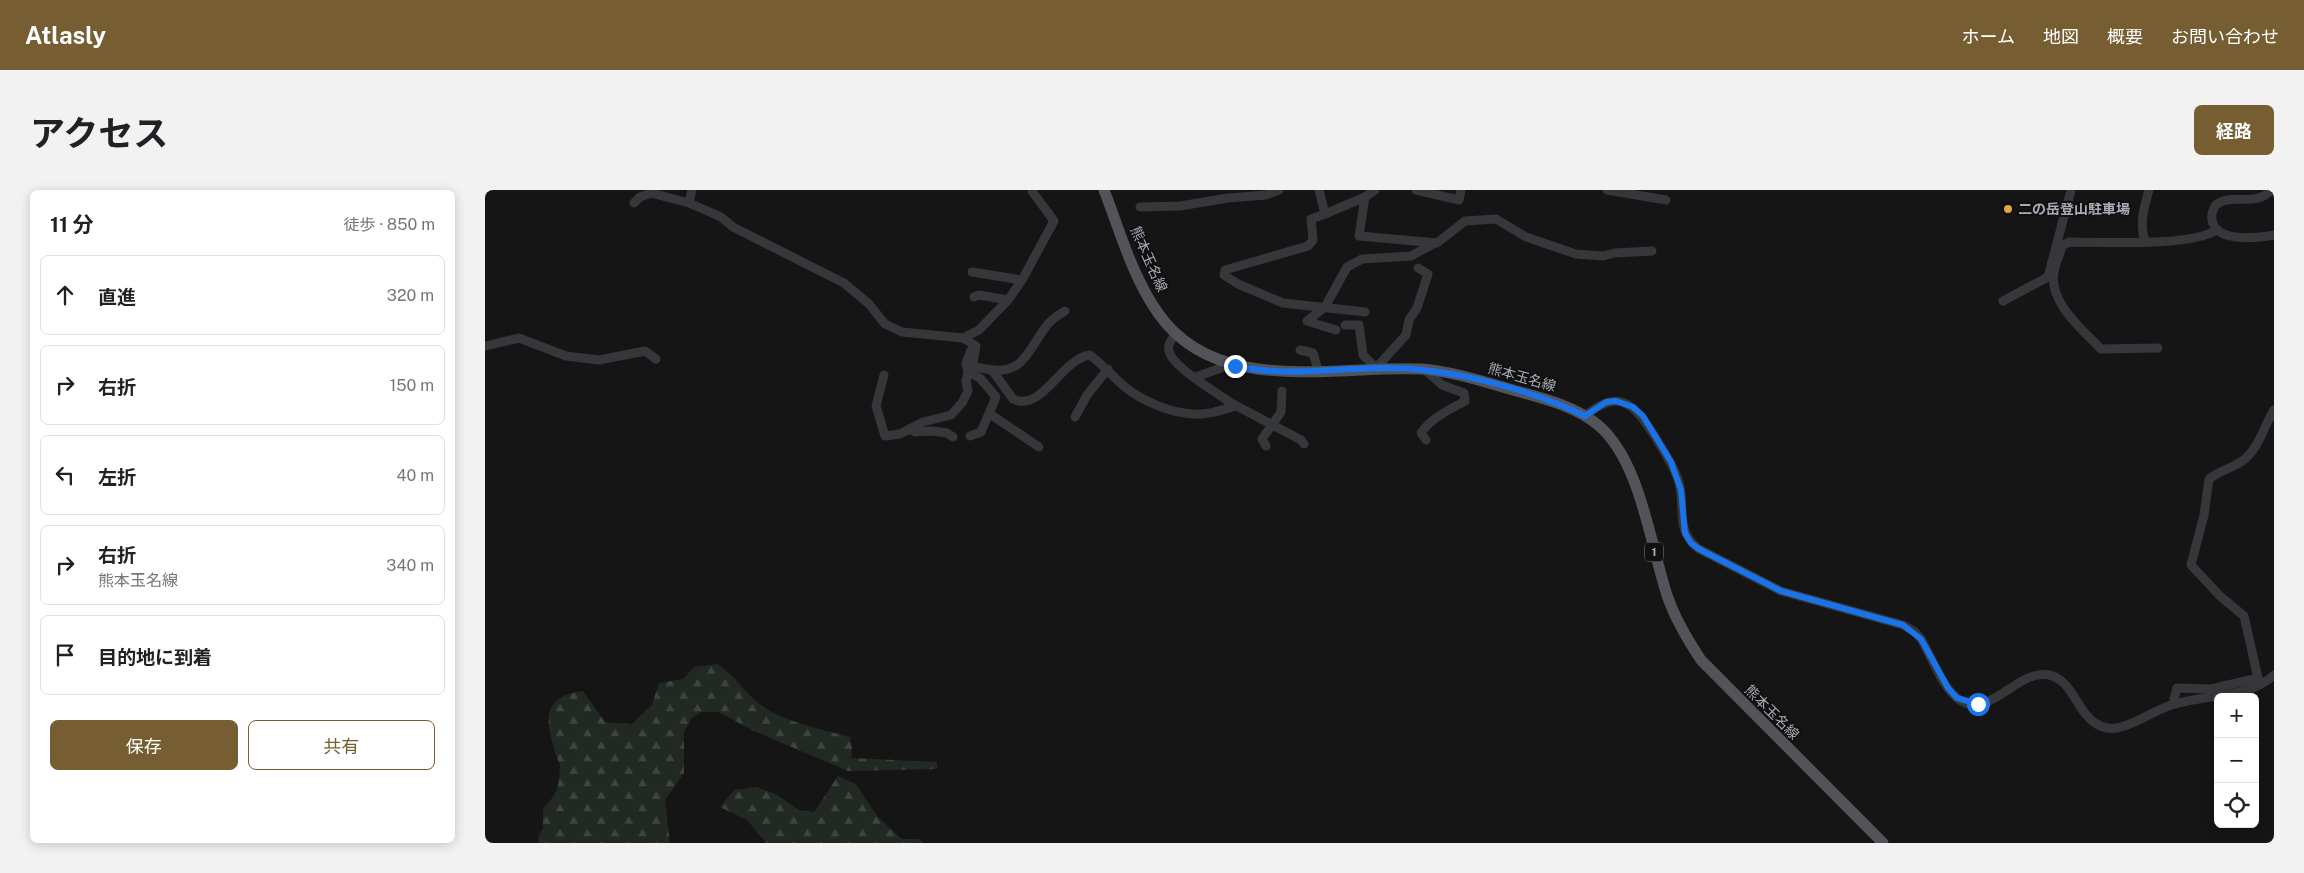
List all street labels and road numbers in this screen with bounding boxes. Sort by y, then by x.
street label: 熊本玉名線 [1127,224,1171,294]
street label: 熊本玉名線 [1486,360,1558,394]
road number: 1 [1645,542,1663,562]
street label: 熊本玉名線 [1742,682,1802,742]

